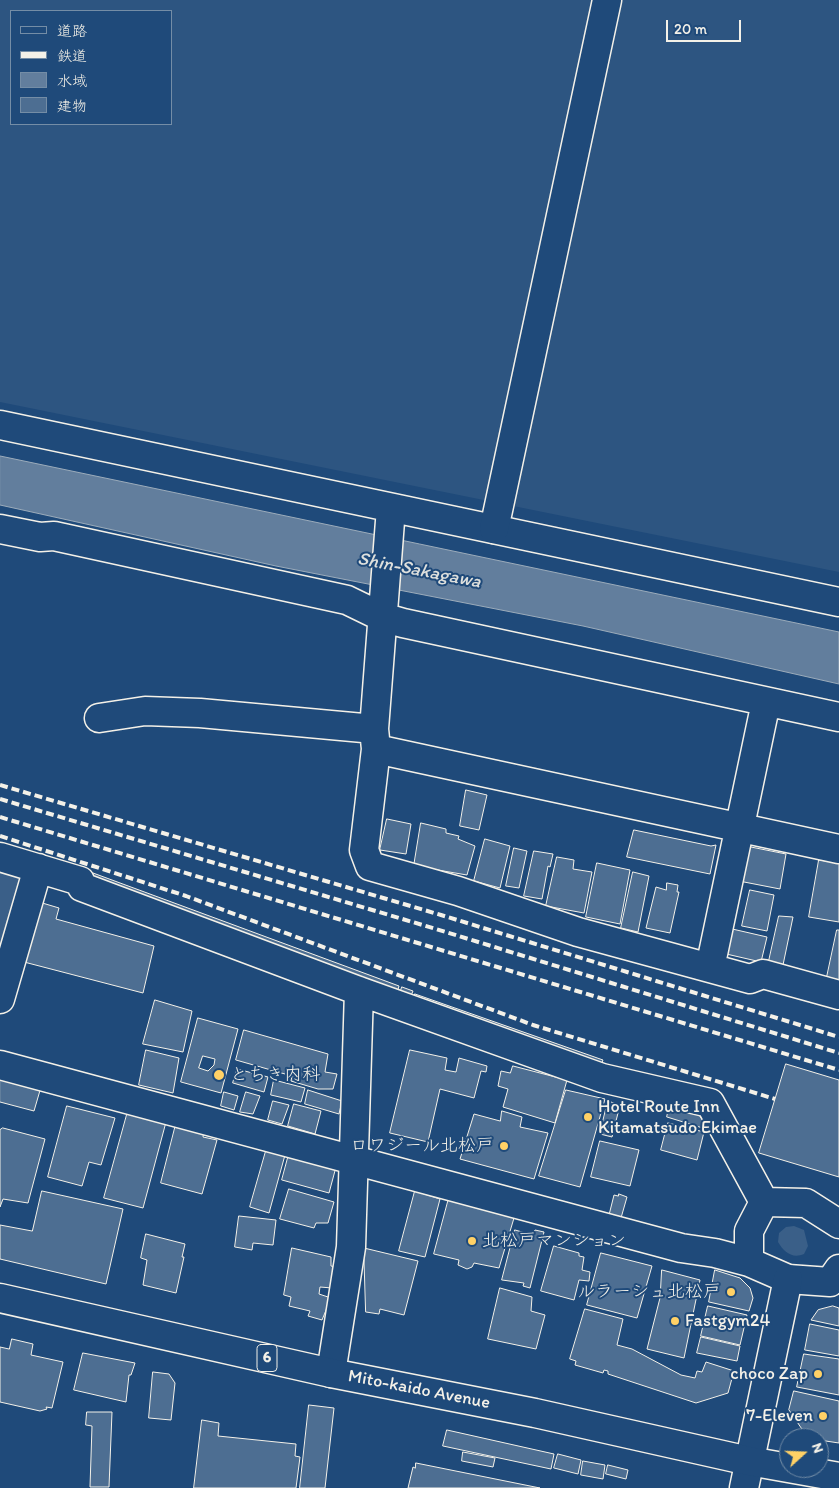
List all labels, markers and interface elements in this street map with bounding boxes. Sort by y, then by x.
legend [10,10,172,125]
scale bar [669,10,744,42]
text: 20 m [674,20,707,38]
text: 道路 [57,22,87,40]
text: 鉄道 [57,47,87,65]
text: 水域 [57,72,87,90]
text: 建物 [57,97,87,115]
water label: Shin-Sakagawa [355,548,483,594]
place label: とちき内科 [230,1064,320,1086]
marker: とちき内科 [212,1068,226,1082]
place label: Hotel Route Inn Kitamatsudo Ekimae [598,1096,757,1138]
marker: Hotel Route Inn Kitamatsudo Ekimae [582,1111,594,1123]
place label: ロワジール北松戸 [350,1135,494,1157]
marker: ロワジール北松戸 [498,1140,510,1152]
place label: 北松戸マンション [482,1230,626,1252]
marker: 北松戸マンション [466,1235,478,1247]
place label: ルラーシュ北松戸 [577,1281,721,1303]
marker: ルラーシュ北松戸 [725,1286,737,1298]
place label: Fastgym24 [685,1310,770,1332]
marker: Fastgym24 [669,1315,681,1327]
road number: 6 [257,1345,277,1372]
place label: choco Zap [730,1363,808,1385]
street label: Mito-kaido Avenue [346,1366,492,1414]
marker: choco Zap [812,1368,824,1380]
place label: 7-Eleven [746,1405,813,1427]
marker: 7-Eleven [817,1410,829,1422]
north arrow [779,1428,829,1478]
text: N [808,1441,827,1455]

